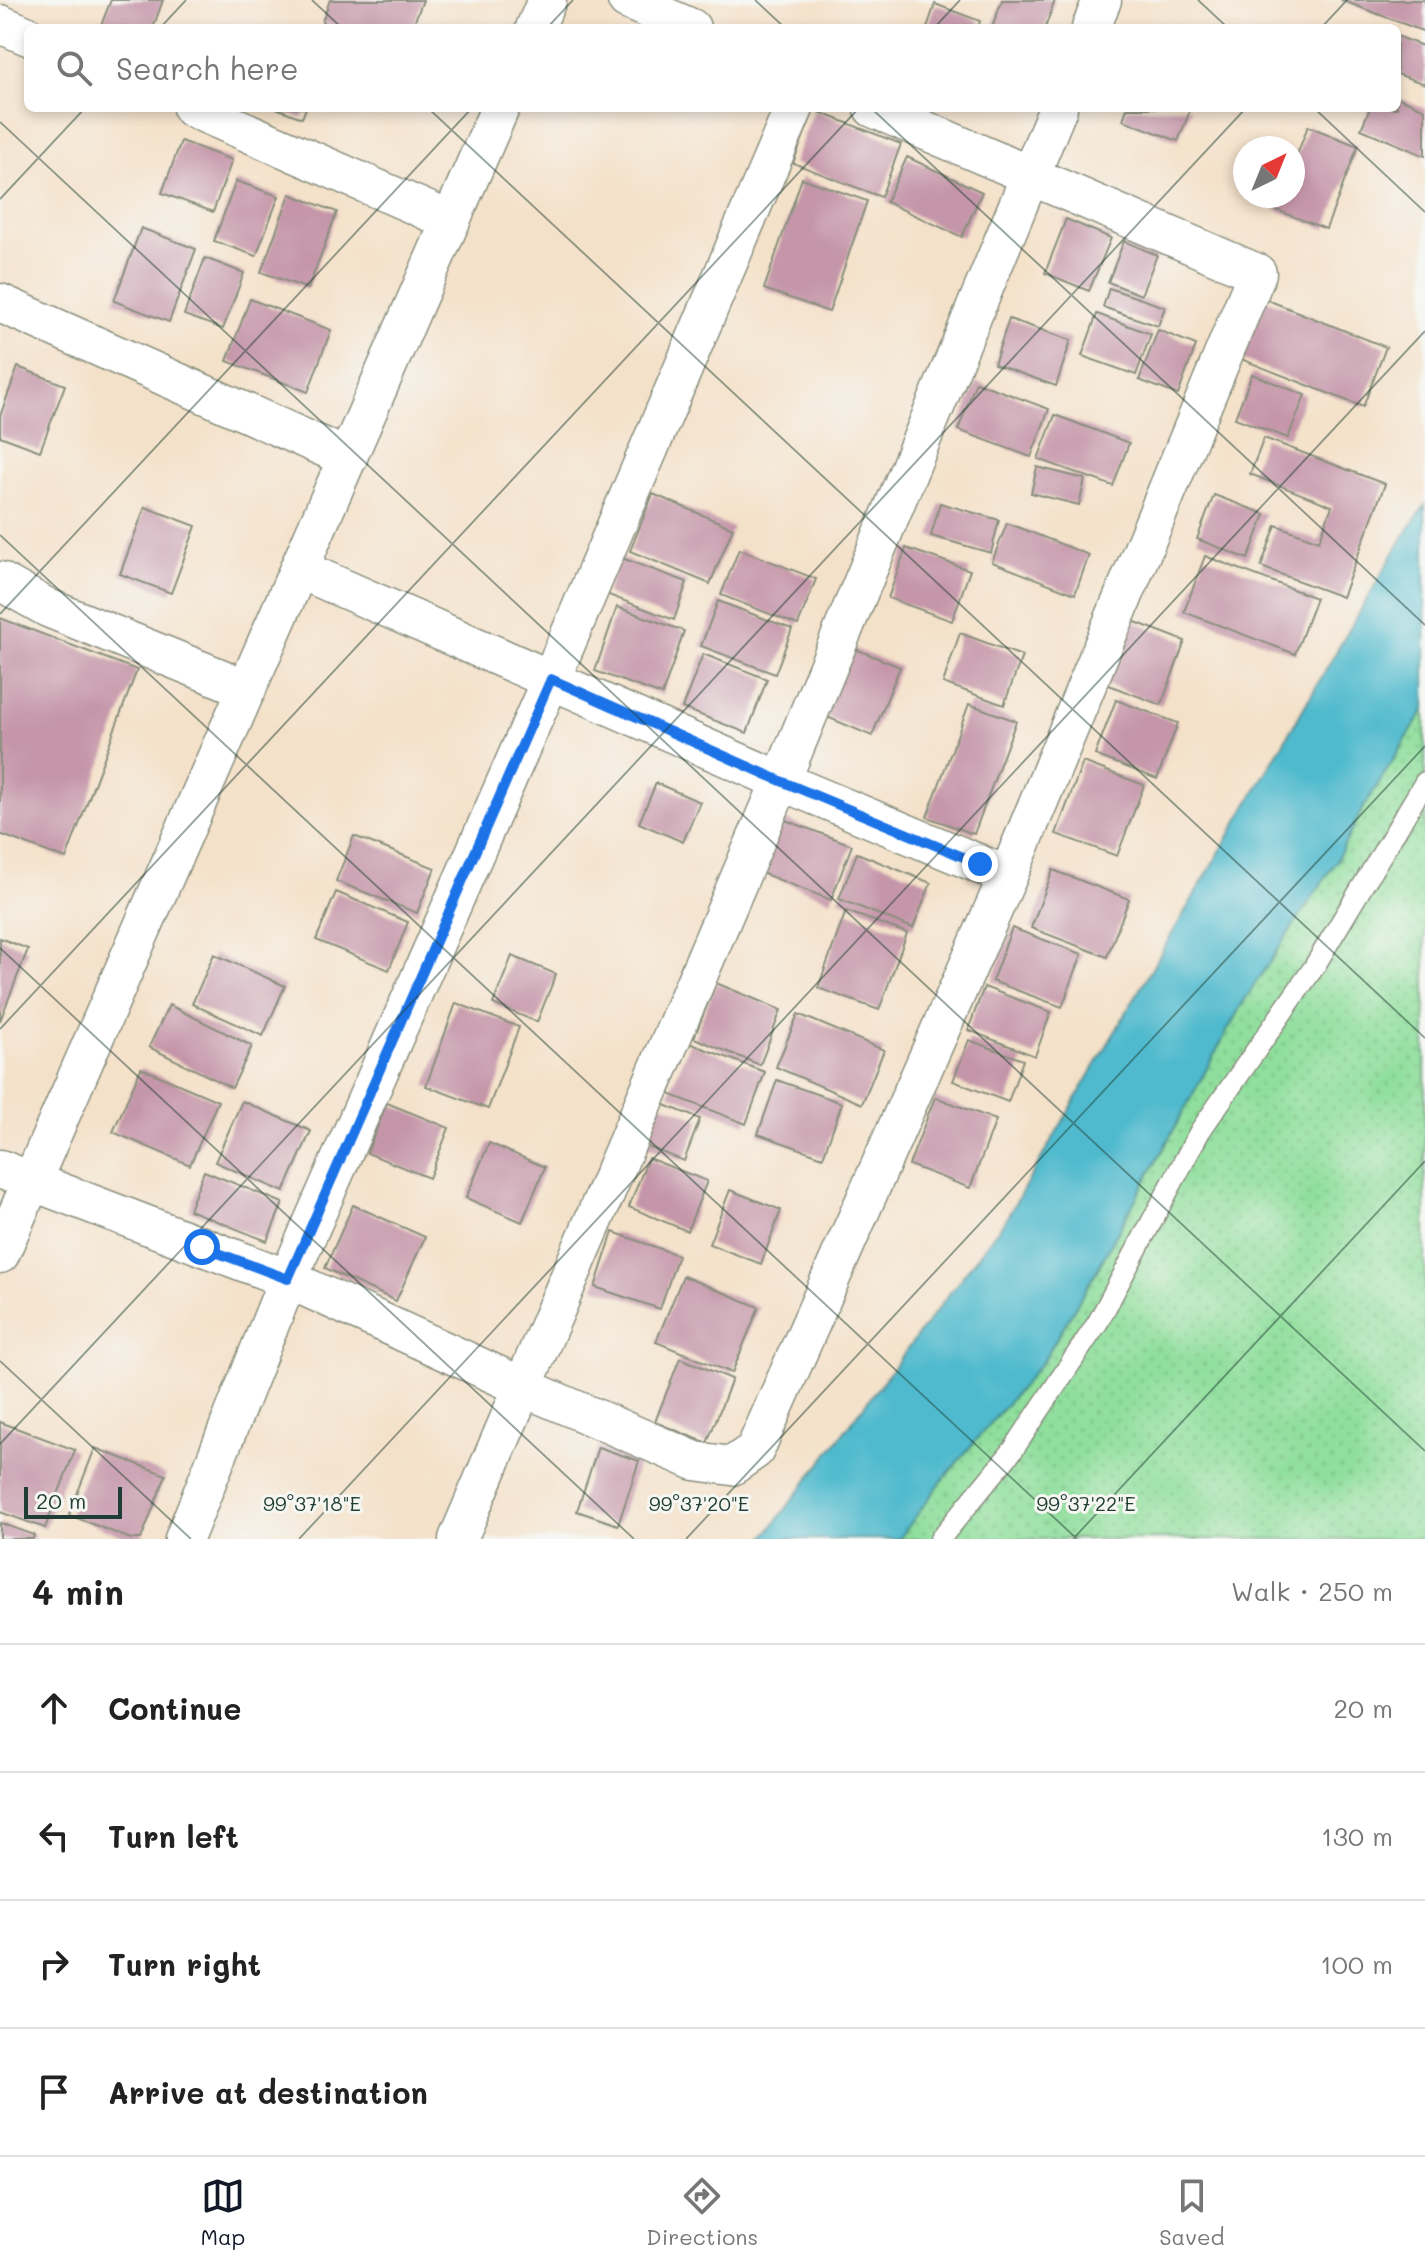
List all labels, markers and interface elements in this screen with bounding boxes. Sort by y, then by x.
search box [24,24,1401,112]
icon: search [52,46,96,90]
text: Search here [116,48,299,88]
north arrow [1233,136,1305,208]
route end [962,846,998,882]
route start [184,1229,220,1265]
scale bar [24,1483,122,1519]
text: 20 m [36,1486,86,1515]
text: 99°37'18"E [263,1490,361,1516]
text: 99°37'20"E [649,1490,749,1516]
text: 99°37'22"E [1036,1490,1136,1516]
text: 4 min [32,1569,124,1614]
text: Walk · 250 m [1231,1574,1393,1608]
icon: ahead [32,1686,76,1730]
text: Continue [108,1688,241,1728]
text: 20 m [1333,1691,1393,1725]
icon: left [32,1814,76,1858]
text: Turn left [108,1816,239,1856]
text: 130 m [1321,1819,1393,1853]
icon: right [32,1942,76,1986]
text: Turn right [108,1944,261,1984]
text: 100 m [1320,1947,1393,1981]
icon: arrive [32,2070,76,2114]
text: Arrive at destination [108,2072,428,2112]
tab: Map [201,2174,245,2251]
tab: Directions [646,2174,758,2251]
tab: Saved [1159,2174,1224,2251]

